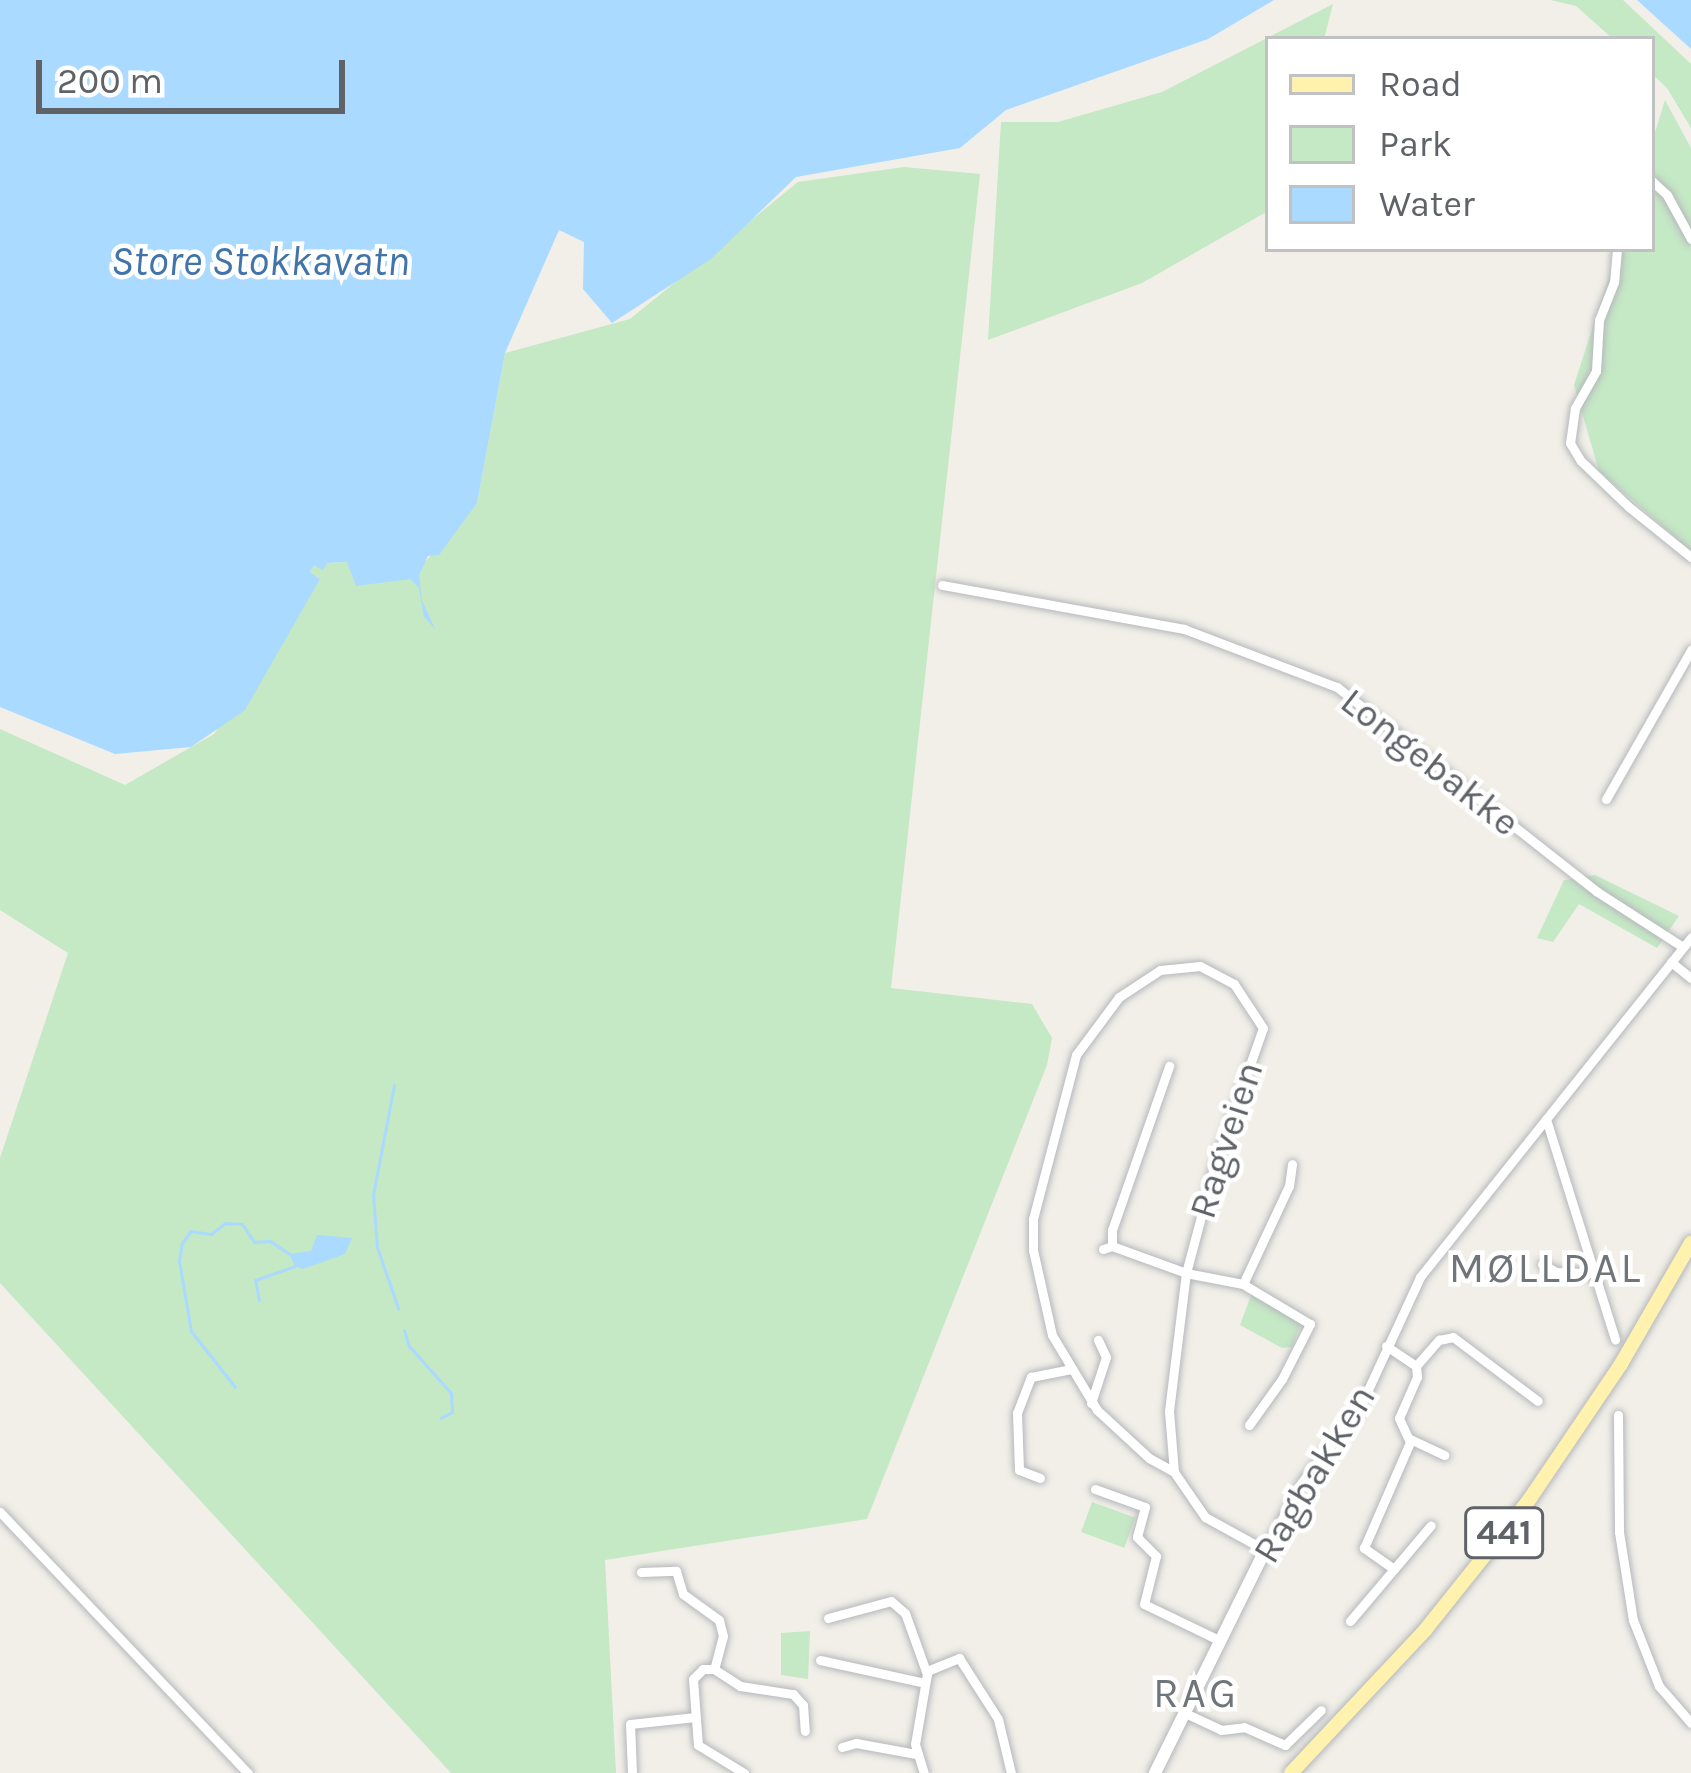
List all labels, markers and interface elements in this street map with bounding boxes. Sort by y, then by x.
scale bar [42,36,351,110]
legend [1265,36,1655,252]
text: 200 m [57,60,163,102]
text: Road [1379,63,1462,105]
text: Park [1379,123,1452,165]
text: Water [1379,183,1475,225]
water label: Store Stokkavatn [110,236,410,286]
street label: Longebakke [1331,678,1529,846]
street label: Ragveien [1179,1056,1273,1224]
district label: MØLLDAL [1449,1243,1643,1293]
street label: Ragbakken [1243,1376,1385,1572]
road number: 441 [1462,1503,1546,1563]
district label: RAG [1153,1668,1239,1718]

